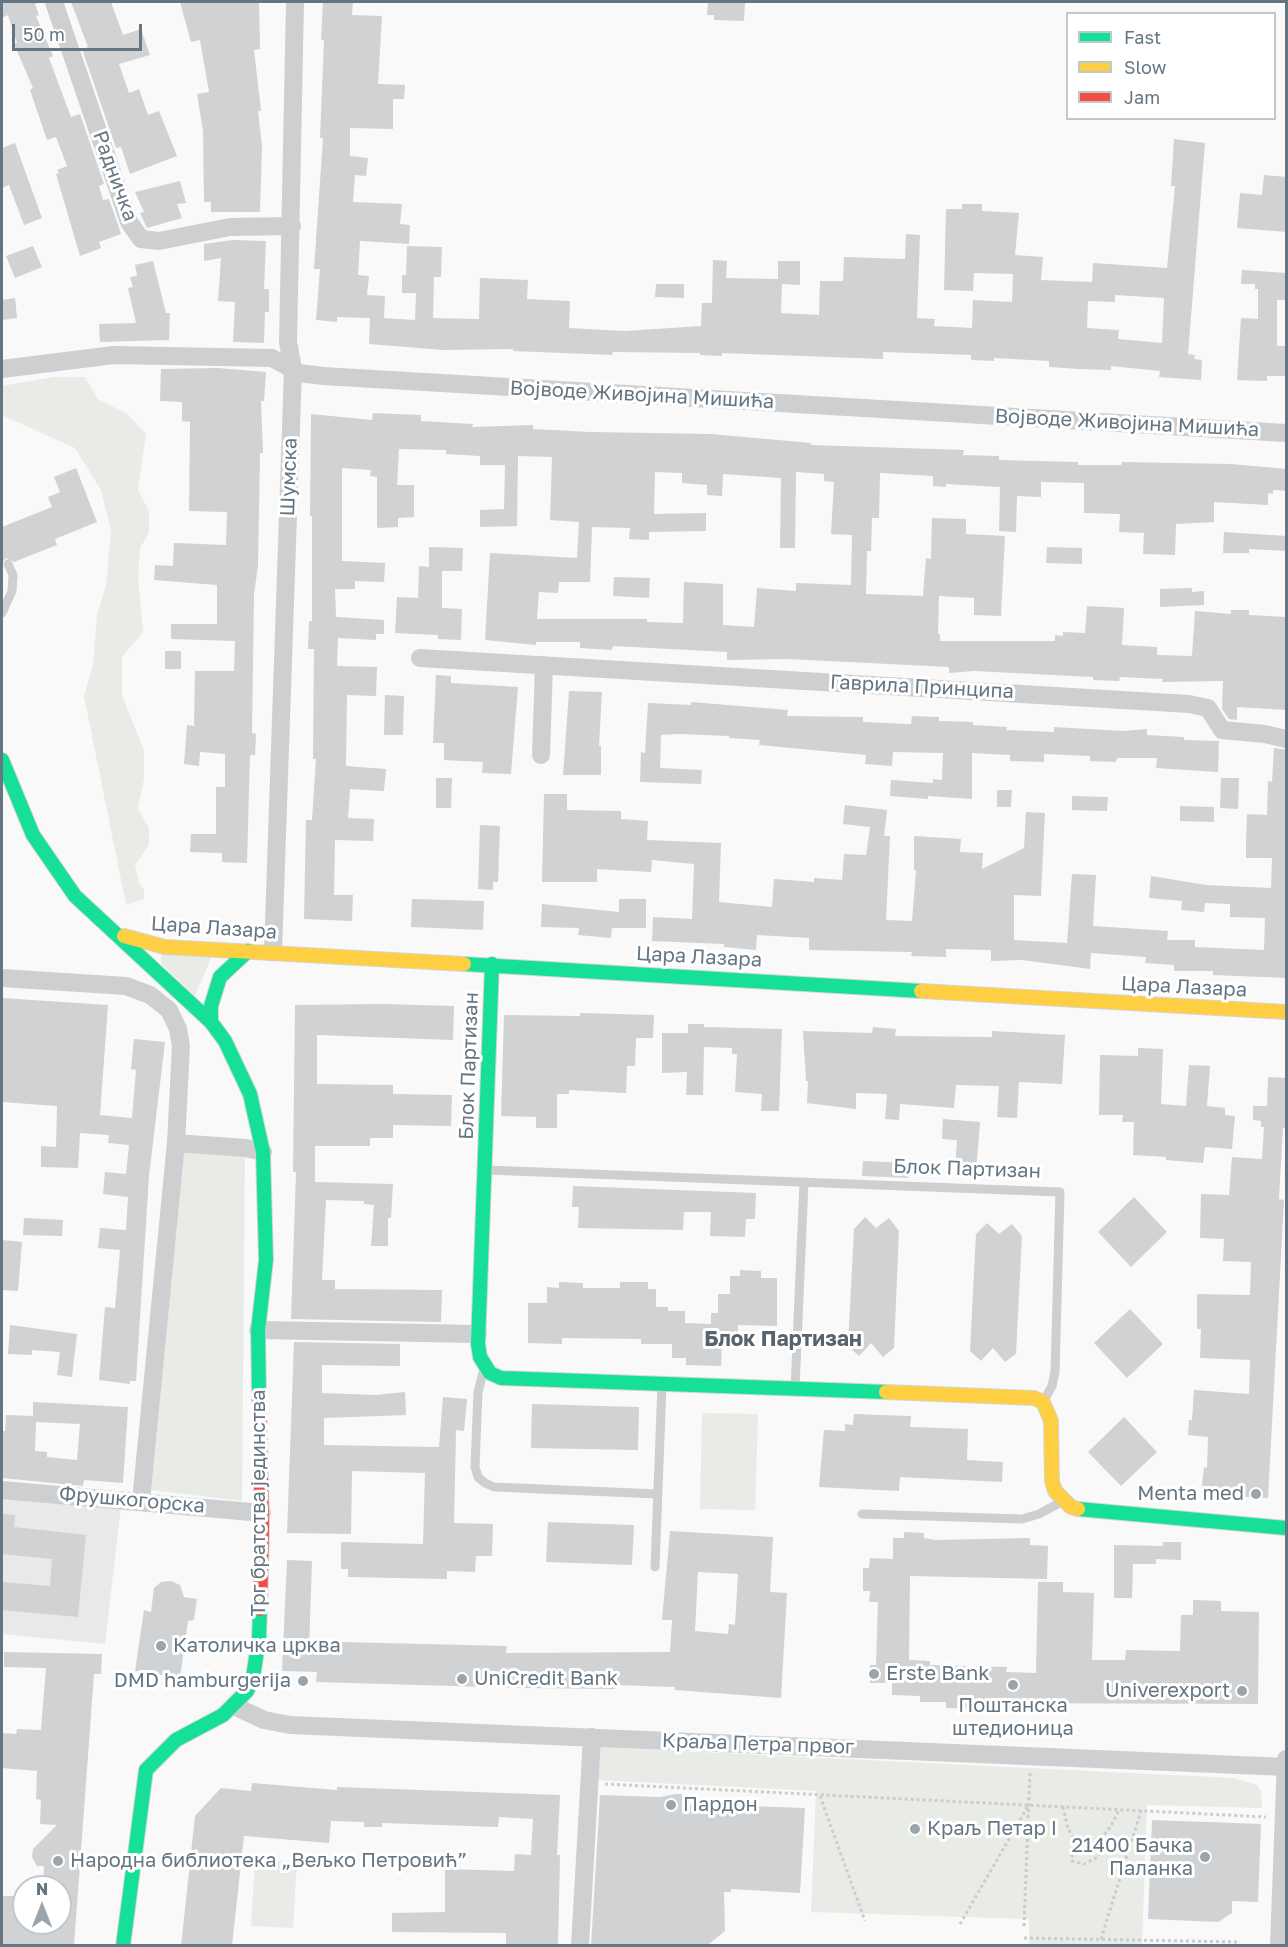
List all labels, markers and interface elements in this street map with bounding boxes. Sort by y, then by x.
scale bar [15,12,146,50]
legend [1066,12,1276,120]
text: 50 m [23,23,65,45]
text: Fast [1124,26,1161,48]
text: Slow [1124,56,1166,78]
text: Jam [1124,86,1160,108]
street label: Радничка [88,127,142,225]
street label: Војводе Живојина Мишића [509,376,775,414]
street label: Војводе Живојина Мишића [994,404,1260,442]
street label: Шумска [276,437,302,517]
street label: Гаврила Принципа [830,670,1014,704]
street label: Цара Лазара [150,912,278,944]
street label: Цара Лазара [635,942,763,972]
street label: Цара Лазара [1120,972,1248,1002]
street label: Блок Партизан [454,992,484,1140]
street label: Блок Партизан [893,1154,1041,1184]
district label: Блок Партизан [704,1326,862,1352]
street label: Трг братства јединства [247,1390,271,1616]
street label: Фрушкогорска [58,1482,206,1518]
place label: Menta med [1137,1482,1244,1506]
marker: Menta med [1249,1487,1263,1501]
place label: Католичка црква [173,1634,341,1658]
marker: Католичка црква [154,1639,168,1653]
place label: Erste Bank [886,1662,989,1686]
place label: UniCredit Bank [474,1667,618,1691]
marker: Erste Bank [867,1667,881,1681]
place label: DMD hamburgerija [114,1669,291,1693]
marker: UniCredit Bank [455,1672,469,1686]
marker: DMD hamburgerija [296,1674,310,1688]
marker: Поштанска штедионица [1006,1678,1020,1692]
place label: Univerexport [1105,1679,1230,1703]
marker: Univerexport [1235,1684,1249,1698]
place label: Поштанска штедионица [952,1694,1074,1741]
street label: Краља Петра првог [661,1729,855,1759]
place label: Пардон [683,1793,758,1817]
marker: Пардон [664,1798,678,1812]
place label: Краљ Петар I [927,1817,1057,1841]
marker: Краљ Петар I [908,1822,922,1836]
place label: 21400 Бачка Паланка [1071,1834,1193,1881]
place label: Народна библиотека „Вељко Петровић” [70,1849,467,1873]
marker: 21400 Бачка Паланка [1198,1850,1212,1864]
marker: Народна библиотека „Вељко Петровић” [51,1854,65,1868]
north arrow [12,1875,72,1935]
text: N [36,1879,48,1899]

